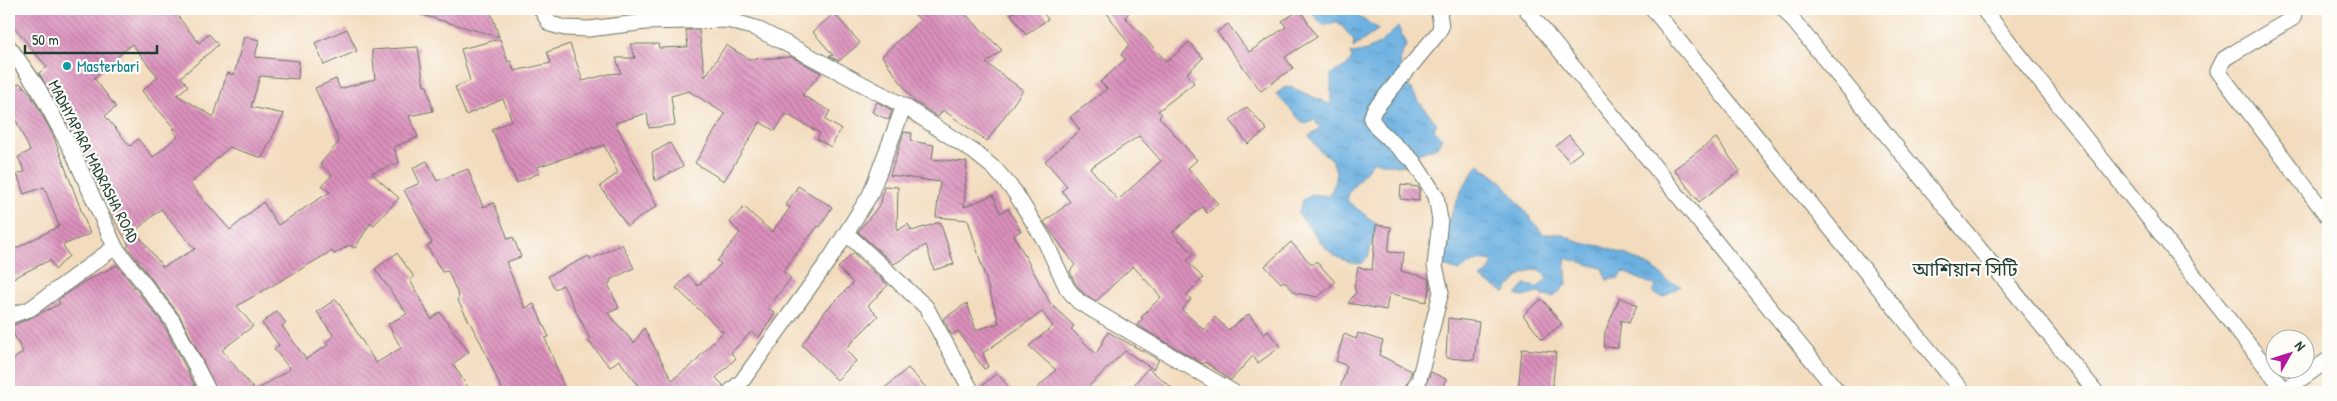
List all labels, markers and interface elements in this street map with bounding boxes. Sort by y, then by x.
scale bar [25,22,158,54]
text: 50 m [32,29,59,50]
place label: Masterbari [77,55,140,77]
marker: Masterbari [61,60,73,72]
street label: MADHYAPARA MADRASHA ROAD [43,76,145,246]
district label: আশিয়ান সিটি [1911,256,2018,282]
north arrow [2264,328,2314,378]
text: N [2291,337,2311,355]

